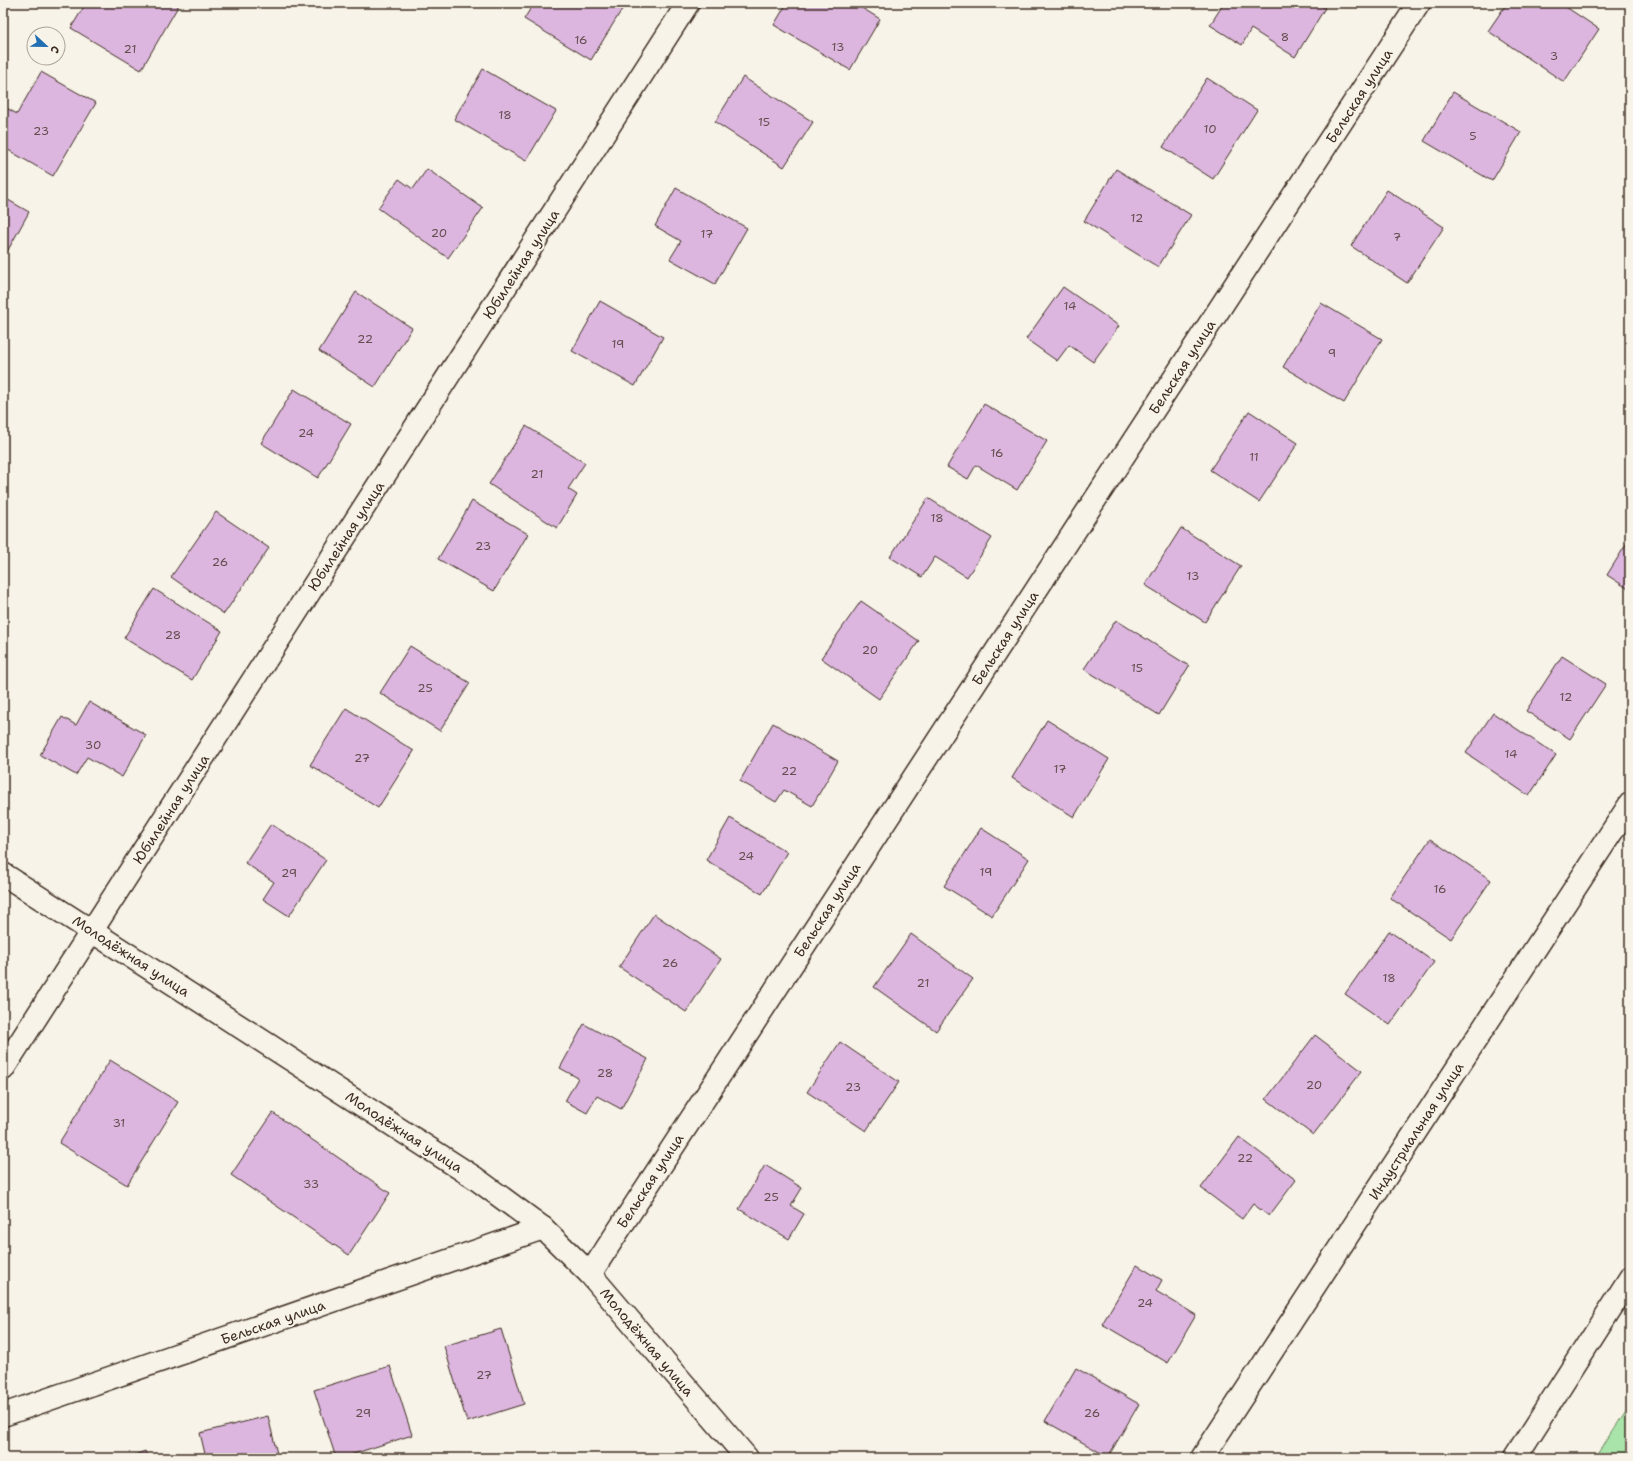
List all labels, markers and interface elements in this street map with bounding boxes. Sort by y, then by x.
north arrow [26,26,66,66]
house number: 8 [1281,29,1289,45]
house number: 16 [574,32,588,48]
house number: 13 [832,39,844,55]
house number: 21 [124,41,136,57]
text: С [46,44,63,56]
street label: Бельская улица [1322,45,1396,147]
house number: 3 [1550,48,1558,64]
house number: 18 [498,107,512,123]
house number: 15 [758,114,770,130]
house number: 10 [1203,121,1217,137]
house number: 23 [33,123,49,139]
house number: 5 [1469,128,1477,144]
street label: Юбилейная улица [479,206,563,322]
house number: 12 [1131,210,1143,226]
house number: 20 [431,225,447,241]
house number: 17 [701,226,713,242]
house number: 7 [1393,229,1401,245]
house number: 14 [1064,298,1076,314]
street label: Бельская улица [1145,316,1219,418]
house number: 22 [357,331,373,347]
house number: 19 [612,336,624,352]
house number: 9 [1328,345,1336,361]
house number: 24 [298,425,314,441]
house number: 16 [990,445,1004,461]
house number: 11 [1249,449,1259,465]
house number: 21 [531,466,543,482]
street label: Юбилейная улица [304,478,388,594]
house number: 18 [930,510,944,526]
house number: 23 [475,538,491,554]
house number: 26 [212,554,228,570]
house number: 13 [1187,568,1199,584]
street label: Бельская улица [968,587,1042,689]
house number: 28 [165,627,181,643]
house number: 20 [862,642,878,658]
house number: 15 [1131,660,1143,676]
house number: 25 [417,680,433,696]
house number: 12 [1560,689,1572,705]
house number: 30 [85,737,101,753]
house number: 14 [1505,746,1517,762]
house number: 27 [354,750,370,766]
street label: Юбилейная улица [129,751,213,867]
house number: 17 [1054,761,1066,777]
house number: 22 [781,763,797,779]
house number: 24 [738,848,754,864]
street label: Бельская улица [790,859,864,961]
house number: 19 [980,864,992,880]
house number: 29 [281,865,297,881]
house number: 16 [1433,881,1447,897]
street label: Молодёжная улица [69,911,193,1001]
house number: 26 [662,955,678,971]
house number: 18 [1382,970,1396,986]
house number: 21 [917,975,929,991]
street label: Индустриальная улица [1365,1059,1467,1203]
house number: 28 [597,1065,613,1081]
house number: 20 [1306,1077,1322,1093]
house number: 23 [845,1079,861,1095]
street label: Молодёжная улица [342,1087,466,1177]
house number: 31 [113,1115,125,1131]
street label: Бельская улица [613,1130,687,1232]
house number: 22 [1237,1150,1253,1166]
house number: 33 [303,1176,319,1192]
house number: 25 [763,1189,779,1205]
street label: Молодёжная улица [596,1284,698,1400]
house number: 24 [1137,1295,1153,1311]
street label: Бельская улица [218,1296,328,1348]
house number: 27 [476,1367,492,1383]
house number: 29 [355,1405,371,1421]
house number: 26 [1084,1405,1100,1421]

